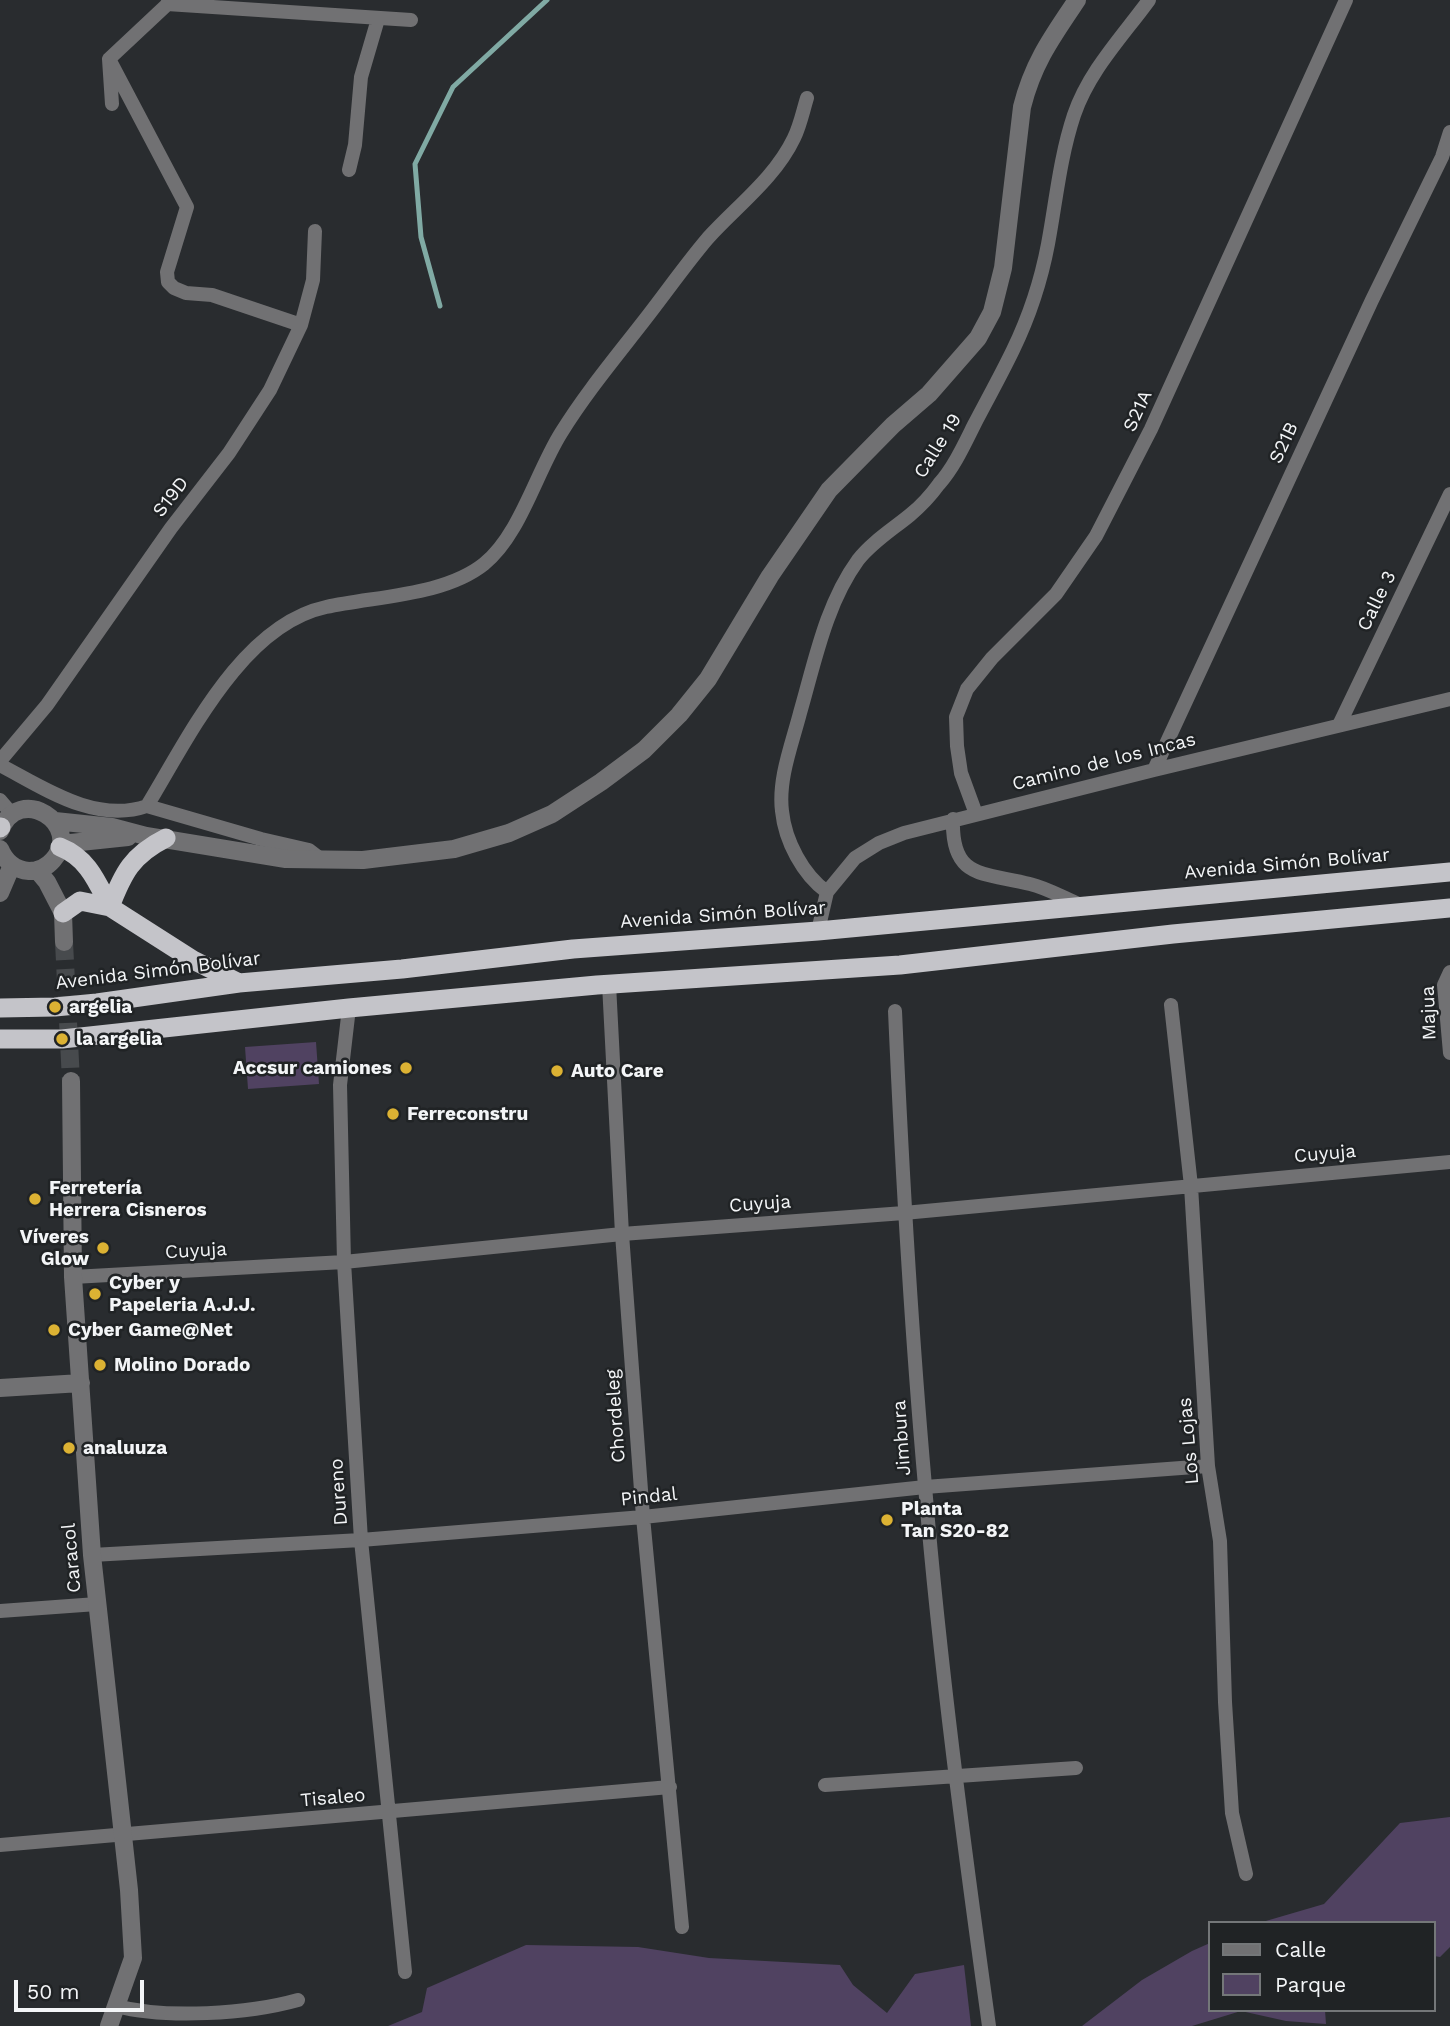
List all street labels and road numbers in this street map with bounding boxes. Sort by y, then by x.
street label: S21A [1119,387,1157,435]
street label: Calle 19 [909,409,967,483]
street label: S21B [1265,419,1303,467]
street label: S19D [148,472,194,522]
street label: Calle 3 [1353,567,1401,635]
street label: Camino de los Incas [1010,728,1198,796]
street label: Avenida Simón Bolívar [1183,844,1391,884]
street label: Avenida Simón Bolívar [619,896,827,934]
street label: Avenida Simón Bolívar [54,947,262,995]
street label: Majua [1417,985,1441,1041]
street label: Cuyuja [1293,1140,1357,1168]
street label: Cuyuja [728,1190,792,1218]
street label: Cuyuja [164,1238,228,1264]
street label: Chordeleg [601,1369,631,1463]
street label: Los Lojas [1174,1397,1204,1485]
street label: Jimbura [888,1399,916,1477]
street label: Dureno [325,1458,353,1526]
street label: Pindal [620,1483,678,1511]
street label: Caracol [58,1522,86,1594]
street label: Tisaleo [300,1784,366,1812]

